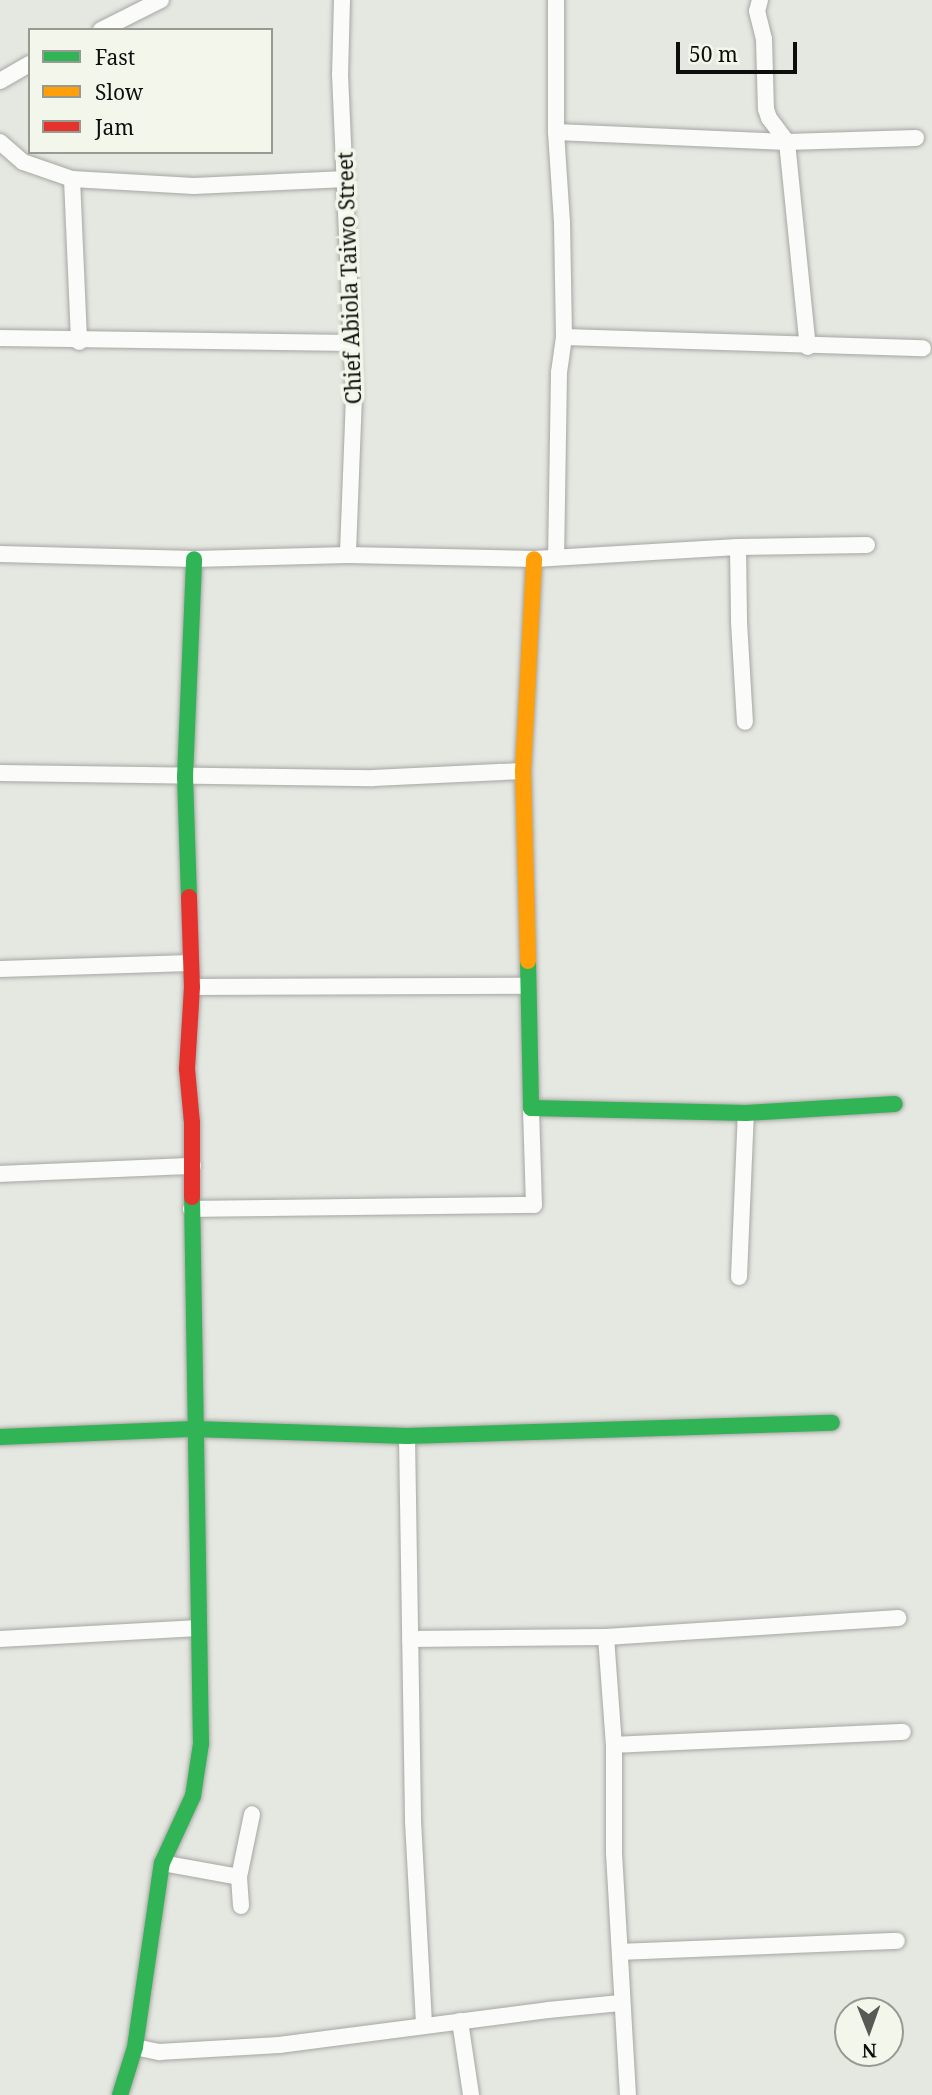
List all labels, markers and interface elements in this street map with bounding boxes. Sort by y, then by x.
legend [28,28,273,154]
scale bar [680,28,801,72]
text: 50 m [689,40,738,68]
text: Fast [95,43,135,71]
text: Slow [95,78,143,106]
text: Jam [95,113,134,141]
street label: Chief Abiola Taiwo Street [332,151,366,405]
north arrow [834,1997,904,2067]
text: N [862,2038,877,2064]

